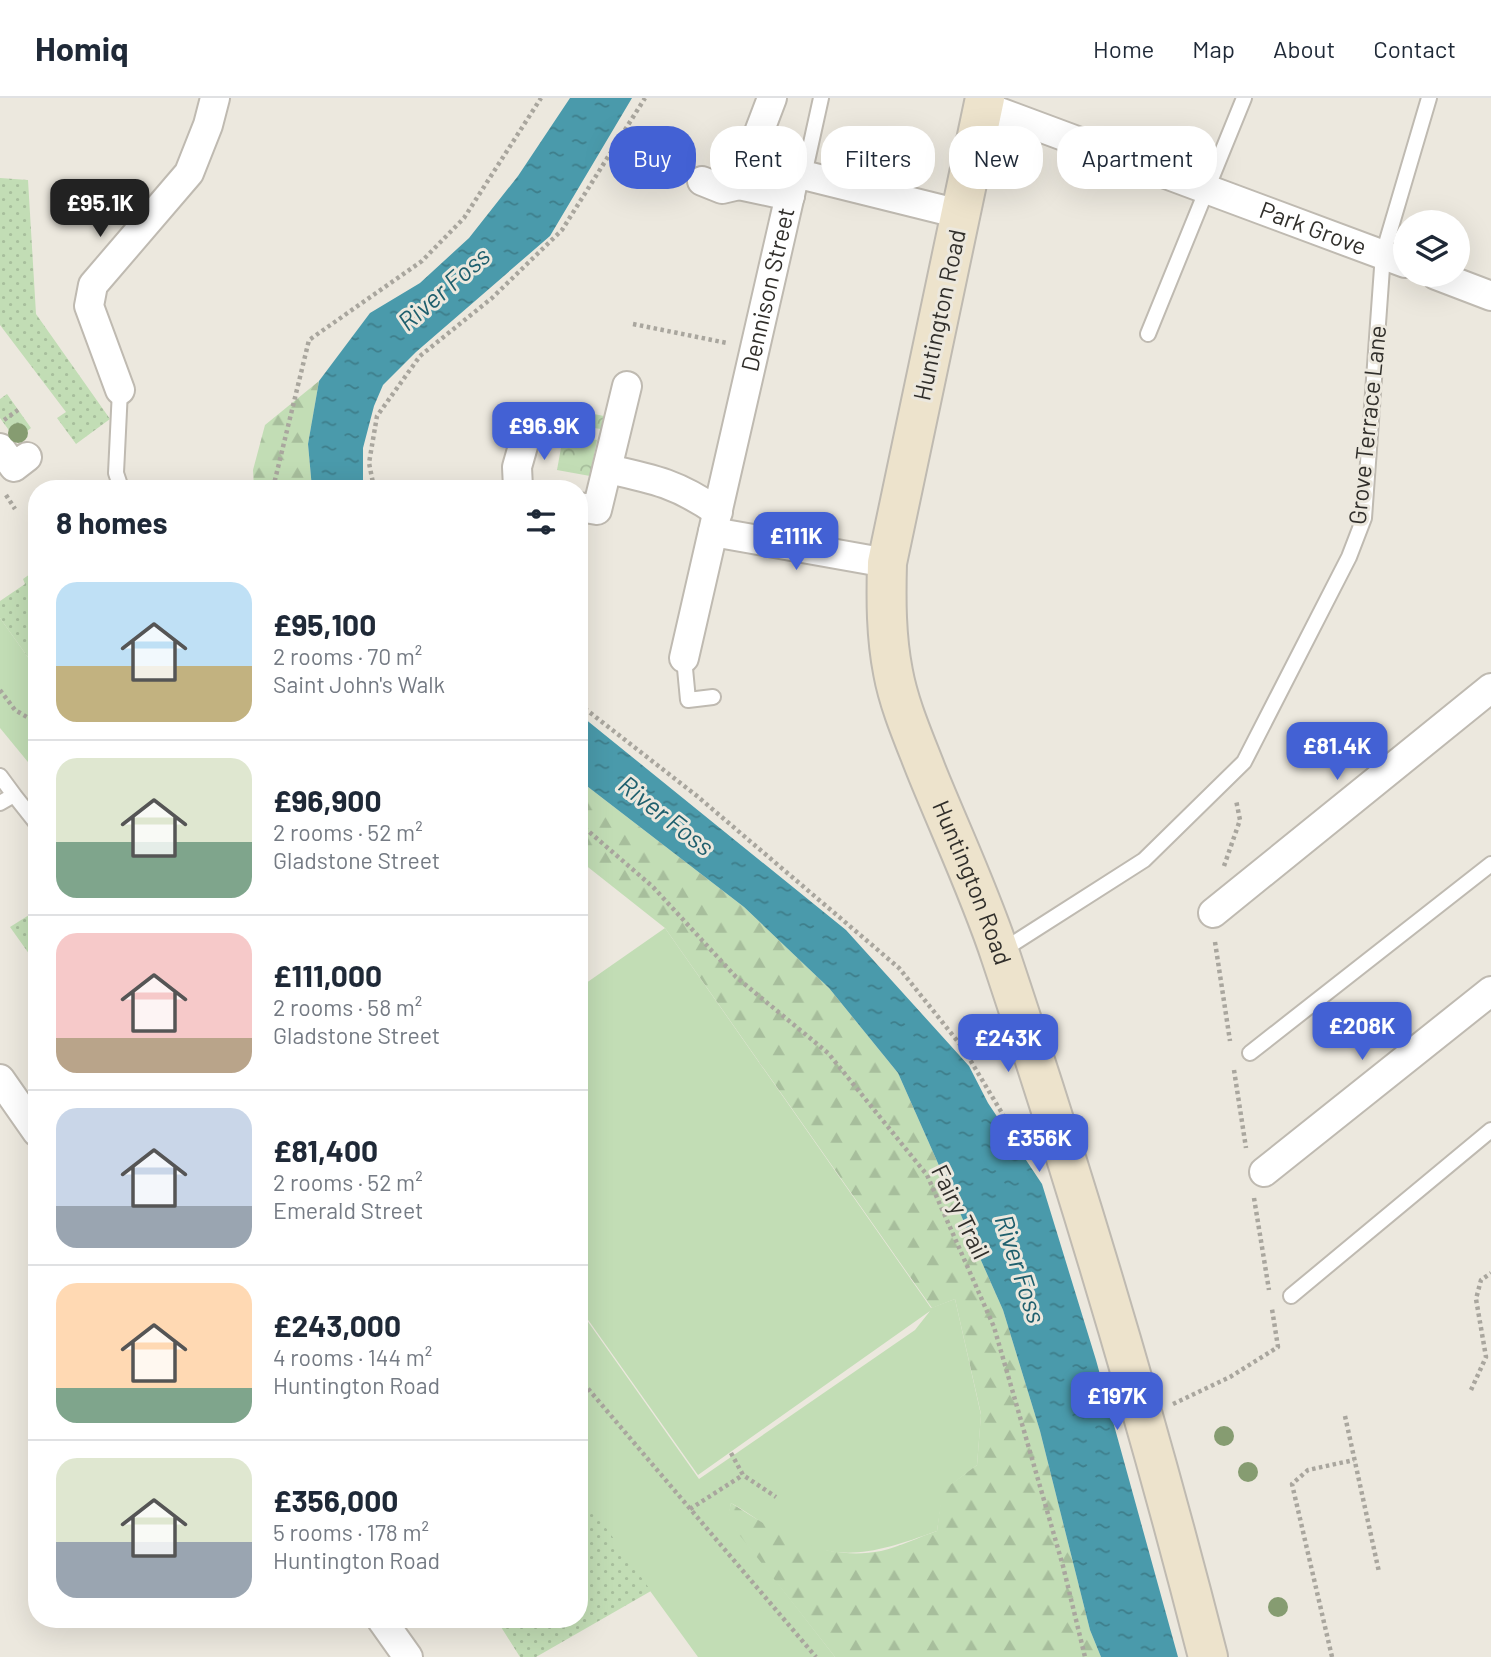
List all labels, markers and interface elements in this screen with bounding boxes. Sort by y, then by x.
text: Homiq [35,28,129,68]
text: Home [1093,34,1154,63]
text: Map [1192,34,1235,63]
text: About [1273,34,1335,63]
text: Contact [1373,34,1456,63]
chip: Buy [609,126,696,189]
chip: Rent [710,126,807,189]
chip: Filters [821,126,935,189]
chip: New [949,126,1043,189]
chip: Apartment [1057,126,1217,189]
pin: £95.1K [43,180,157,239]
text: £95.1K [66,188,134,216]
street label: Park Grove [1256,194,1371,260]
street label: Dennison Street [734,204,800,374]
map controls [1393,210,1470,287]
button: layers [1393,210,1470,287]
street label: Huntington Road [906,226,971,403]
water label: River Foss [391,239,495,336]
street label: Grove Terrace Lane [1342,324,1391,526]
pin: £96.9K [487,402,601,462]
text: £96.9K [508,411,580,439]
icon: filters [522,503,560,541]
text: 8 homes [56,504,167,540]
pin: £111K [747,512,845,572]
text: £111K [769,521,823,549]
text: £95,100 [273,606,376,642]
icon: home [112,610,196,694]
text: 2 rooms · 70 m² [273,642,422,670]
text: Saint John's Walk [273,670,445,698]
pin: £81.4K [1280,722,1394,782]
text: £81.4K [1303,731,1371,759]
water label: River Foss [613,768,721,862]
text: £96,900 [273,782,382,818]
icon: home [112,786,196,870]
street label: Huntington Road [927,796,1019,968]
text: 2 rooms · 52 m² [273,818,423,846]
text: Gladstone Street [273,846,440,874]
text: £111,000 [273,957,382,993]
icon: home [112,961,196,1045]
text: 2 rooms · 58 m² [273,993,422,1021]
pin: £208K [1313,1002,1411,1062]
text: £208K [1329,1011,1395,1039]
pin: £243K [959,1014,1057,1074]
text: Gladstone Street [273,1021,440,1049]
text: £243K [974,1023,1042,1051]
pin: £356K [990,1114,1088,1174]
text: £356K [1006,1123,1072,1151]
text: £81,400 [273,1132,378,1168]
icon: home [112,1136,196,1220]
street label: Fairy Trail [926,1159,997,1263]
text: 2 rooms · 52 m² [273,1168,423,1196]
text: Emerald Street [273,1196,423,1224]
water label: River Foss [989,1210,1053,1327]
text: £243,000 [273,1307,401,1343]
icon: home [112,1311,196,1395]
text: 4 rooms · 144 m² [273,1343,432,1371]
text: Huntington Road [273,1371,440,1399]
pin: £197K [1068,1372,1166,1432]
text: £197K [1087,1381,1147,1409]
text: £356,000 [273,1482,398,1518]
icon: home [112,1486,196,1570]
text: 5 rooms · 178 m² [273,1518,429,1546]
text: Huntington Road [273,1546,440,1574]

